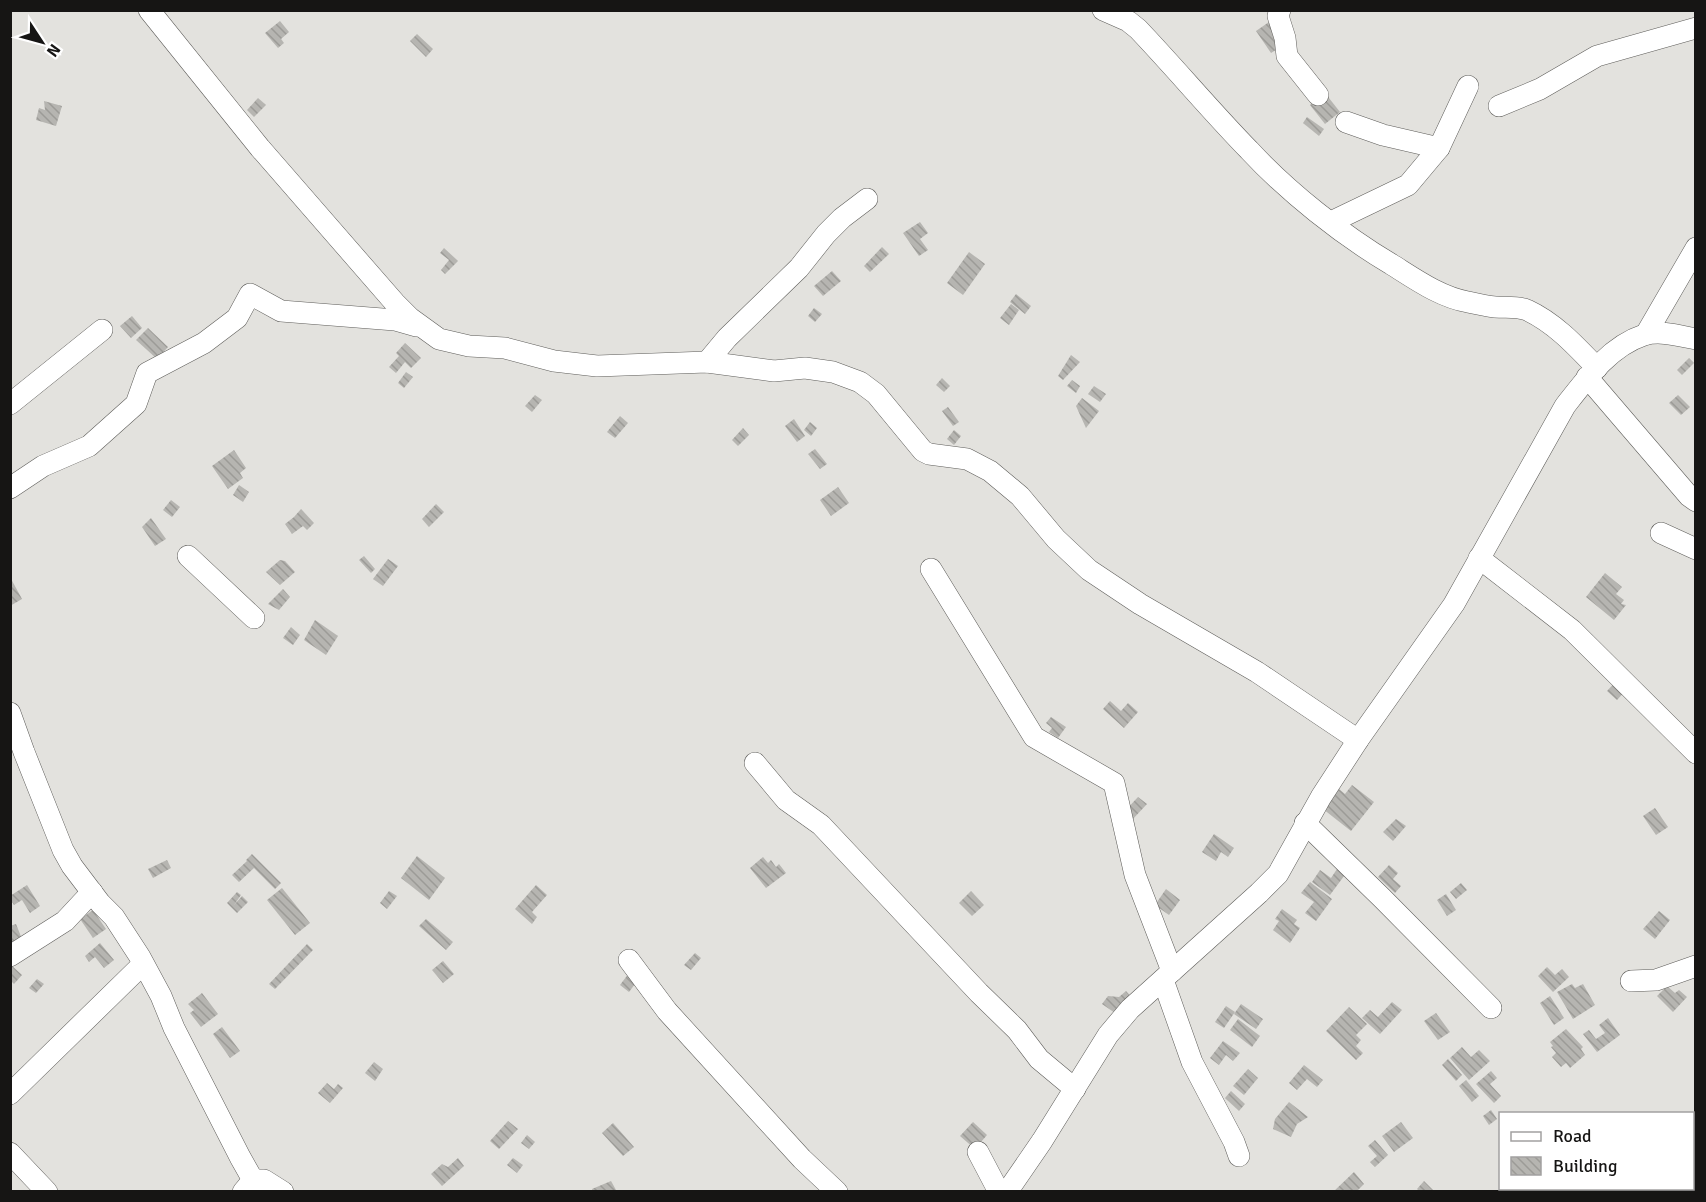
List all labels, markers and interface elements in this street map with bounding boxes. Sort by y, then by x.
north arrow [12,12,72,72]
text: N [42,40,65,61]
legend [1499,1112,1694,1190]
text: Road [1553,1125,1592,1147]
text: Building [1553,1155,1617,1177]

